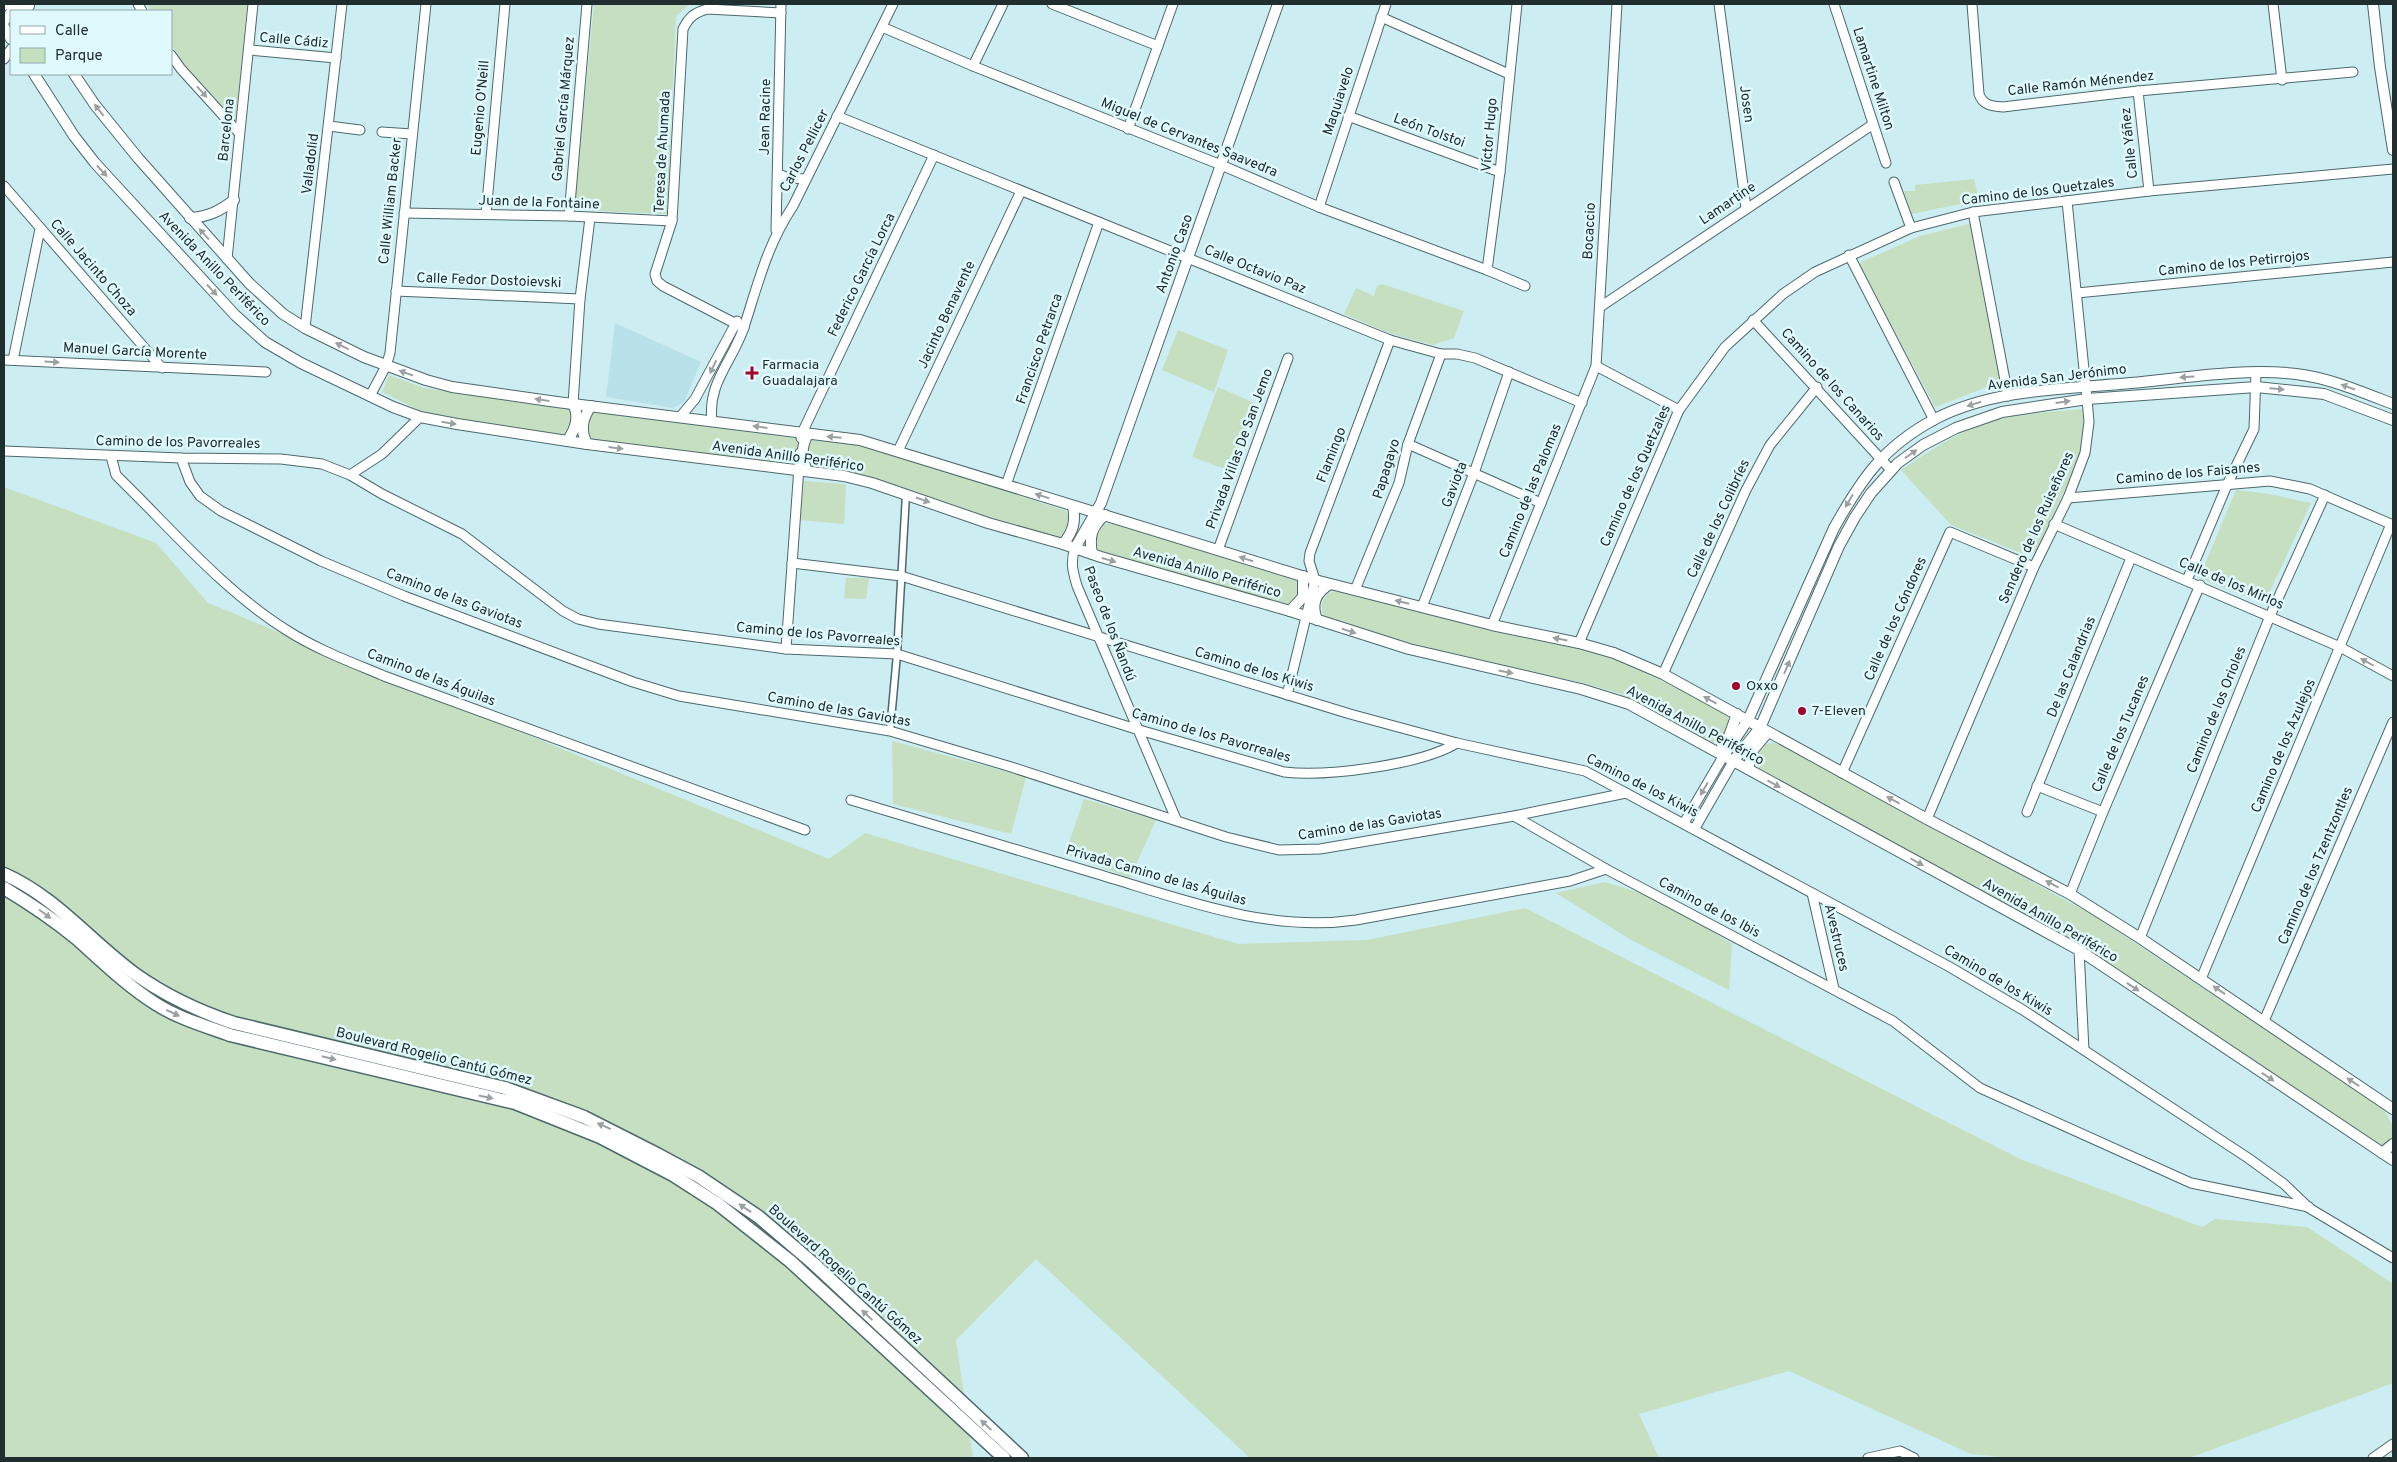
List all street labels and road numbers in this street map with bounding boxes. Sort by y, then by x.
street label: Lamartine Milton [1848,25,1898,133]
street label: Calle Cádiz [259,30,329,52]
street label: Gabriel García Márquez [549,36,579,182]
street label: Eugenio O'Neill [468,60,494,156]
street label: Maquiavelo [1320,64,1358,137]
street label: Calle Ramón Ménendez [2007,68,2155,100]
street label: Jean Racine [757,78,775,156]
street label: Josen [1735,84,1757,124]
street label: Teresa de Ahumada [651,90,675,214]
street label: Miguel de Cervantes Saavedra [1098,95,1280,181]
street label: Víctor Hugo [1478,97,1502,173]
street label: Barcelona [215,98,239,162]
street label: Carlos Pellicer [777,106,833,195]
street label: Calle Yáñez [2118,106,2142,180]
street label: León Tolstoi [1391,110,1467,152]
street label: Valladolid [299,133,323,195]
street label: Calle William Backer [376,136,406,265]
street label: Camino de los Quetzales [1961,174,2115,210]
street label: Lamartine [1696,179,1760,229]
street label: Juan de la Fontaine [478,192,600,214]
street label: Bocaccio [1580,202,1600,260]
street label: Avenida Anillo Periférico [155,208,274,330]
street label: Federico García Lorca [825,210,899,340]
street label: Antonio Caso [1153,212,1197,296]
street label: Calle Jacinto Choza [46,216,140,320]
street label: Calle Octavio Paz [1201,242,1309,298]
street label: Camino de los Petirrojos [2158,248,2310,280]
street label: Jacinto Benavente [915,258,979,372]
street label: Calle Fedor Dostoievski [416,270,562,292]
street label: Francisco Petrarca [1013,291,1067,407]
street label: Camino de los Canarios [1777,325,1887,445]
street label: Manuel García Morente [63,340,207,364]
street label: Avenida San Jerónimo [1986,361,2128,395]
street label: Privada Villas De San Jemo [1203,366,1277,532]
street label: Camino de los Quetzales [1597,402,1675,550]
street label: Camino de las Palomas [1496,421,1566,561]
street label: Flamingo [1314,425,1350,485]
street label: Camino de los Pavorreales [95,433,261,453]
street label: Papagayo [1370,437,1404,501]
street label: Avenida Anillo Periférico [711,438,865,476]
street label: Sendero de los Ruiseñores [1996,449,2078,607]
street label: Calle de los Colibríes [1684,457,1754,581]
street label: Camino de los Faisanes [2115,459,2261,489]
street label: Gaviota [1438,460,1472,510]
street label: Avenida Anillo Periférico [1131,544,1283,602]
street label: Calle de los Cóndores [1861,554,1931,684]
street label: Calle de los Mirlos [2176,554,2286,614]
street label: Paseo de los Ñandú [1079,564,1139,684]
street label: Camino de las Gaviotas [383,565,525,633]
street label: De las Calandrias [2044,614,2100,720]
street label: Camino de los Pavorreales [735,619,901,651]
street label: Camino de los Kiwis [1192,644,1316,696]
street label: Camino de los Orioles [2184,644,2250,776]
street label: Camino de las Águilas [364,645,498,710]
street label: Calle de los Tucanes [2089,673,2153,795]
street label: Camino de los Azulejos [2248,676,2320,816]
street label: Avenida Anillo Periférico [1623,682,1767,770]
street label: Camino de las Gaviotas [766,689,912,731]
street label: Camino de los Pavorreales [1129,705,1293,767]
street label: Camino de los Kiwis [1583,750,1701,822]
street label: Camino de los Tzentzontles [2275,784,2357,948]
street label: Camino de las Gaviotas [1297,805,1443,845]
street label: Privada Camino de las Águilas [1064,841,1249,910]
street label: Camino de los Ibis [1655,874,1763,942]
street label: Avenida Anillo Periférico [1979,875,2121,967]
street label: Avestruces [1820,903,1852,973]
street label: Camino de los Kiwis [1940,942,2056,1020]
street label: Boulevard Rogelio Cantú Gómez [334,1024,534,1090]
street label: Boulevard Rogelio Cantú Gómez [764,1201,926,1349]

